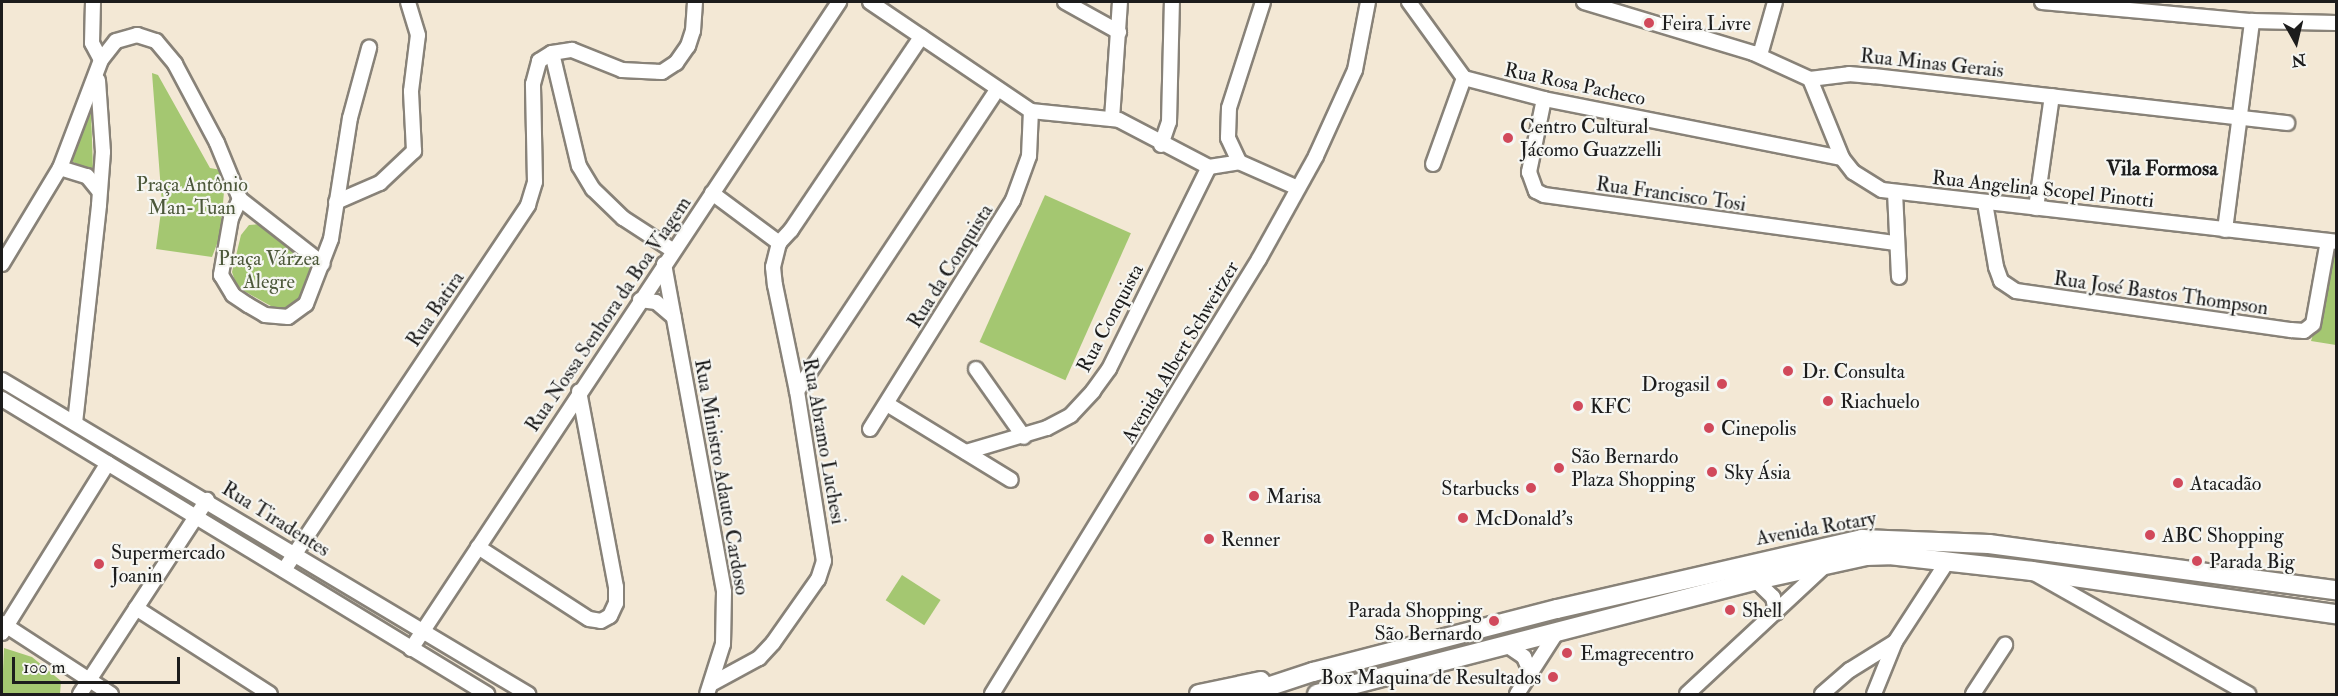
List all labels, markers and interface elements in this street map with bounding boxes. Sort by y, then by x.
place label: Feira Livre [1661,11,1751,35]
north arrow [2266,12,2326,72]
marker: Feira Livre [1642,16,1656,30]
street label: Rua Minas Gerais [1859,44,2005,82]
text: N [2290,49,2307,71]
street label: Rua Rosa Pacheco [1502,57,1648,111]
place label: Centro Cultural Jácomo Guazzelli [1520,114,1661,161]
marker: Centro Cultural Jácomo Guazzelli [1501,131,1515,145]
district label: Vila Formosa [2106,156,2218,182]
street label: Rua Angelina Scopel Pinotti [1931,165,2155,213]
park label: Praça Antônio Man-Tuan [136,172,248,219]
street label: Rua Francisco Tosi [1595,172,1747,216]
street label: Rua Nossa Senhora da Boa Viagem [520,192,696,436]
street label: Rua da Conquista [902,200,998,332]
park label: Praça Várzea Alegre [218,246,320,293]
street label: Avenida Albert Schweitzer [1116,257,1244,447]
street label: Rua Conquista [1071,260,1149,376]
street label: Rua José Bastos Thompson [2052,266,2270,320]
street label: Rua Batira [401,267,469,351]
street label: Rua Abramo Luchesi [798,356,850,526]
street label: Rua Ministro Adauto Cardoso [689,357,755,597]
place label: Dr. Consulta [1802,359,1905,383]
marker: Dr. Consulta [1779,362,1797,380]
place label: Drogasil [1641,372,1710,396]
marker: Drogasil [1715,377,1729,391]
place label: Riachuelo [1840,389,1920,413]
place label: KFC [1590,394,1631,418]
marker: Riachuelo [1821,394,1835,408]
marker: KFC [1571,399,1585,413]
place label: Cinepolis [1721,416,1796,440]
marker: Cinepolis [1702,421,1716,435]
place label: São Bernardo Plaza Shopping [1571,444,1695,491]
place label: Sky Ásia [1724,460,1791,484]
marker: São Bernardo Plaza Shopping [1552,461,1566,475]
marker: Sky Ásia [1705,465,1719,479]
place label: Atacadão [2190,471,2261,495]
street label: Rua Tiradentes [218,476,334,562]
place label: Starbucks [1441,476,1519,500]
marker: Atacadão [2171,476,2185,490]
marker: Starbucks [1524,481,1538,495]
place label: Marisa [1266,484,1321,508]
marker: Marisa [1247,489,1261,503]
place label: McDonald's [1475,506,1573,530]
street label: Avenida Rotary [1754,506,1878,550]
marker: McDonald's [1456,511,1470,525]
place label: ABC Shopping [2162,523,2284,547]
place label: Renner [1221,527,1280,551]
marker: ABC Shopping [2143,528,2157,542]
marker: Renner [1202,532,1216,546]
place label: Supermercado Joanin [111,540,225,587]
place label: Parada Big [2209,549,2295,573]
marker: Parada Big [2190,554,2204,568]
marker: Supermercado Joanin [92,557,106,571]
place label: Parada Shopping São Bernardo [1348,598,1482,645]
place label: Shell [1742,598,1782,622]
marker: Shell [1723,603,1737,617]
marker: Parada Shopping São Bernardo [1487,614,1501,628]
place label: Emagrecentro [1580,641,1694,665]
marker: Emagrecentro [1558,644,1576,662]
scale bar [15,645,183,683]
text: 100 m [23,656,66,679]
place label: Box Maquina de Resultados [1321,665,1541,689]
marker: Box Maquina de Resultados [1546,670,1560,684]

